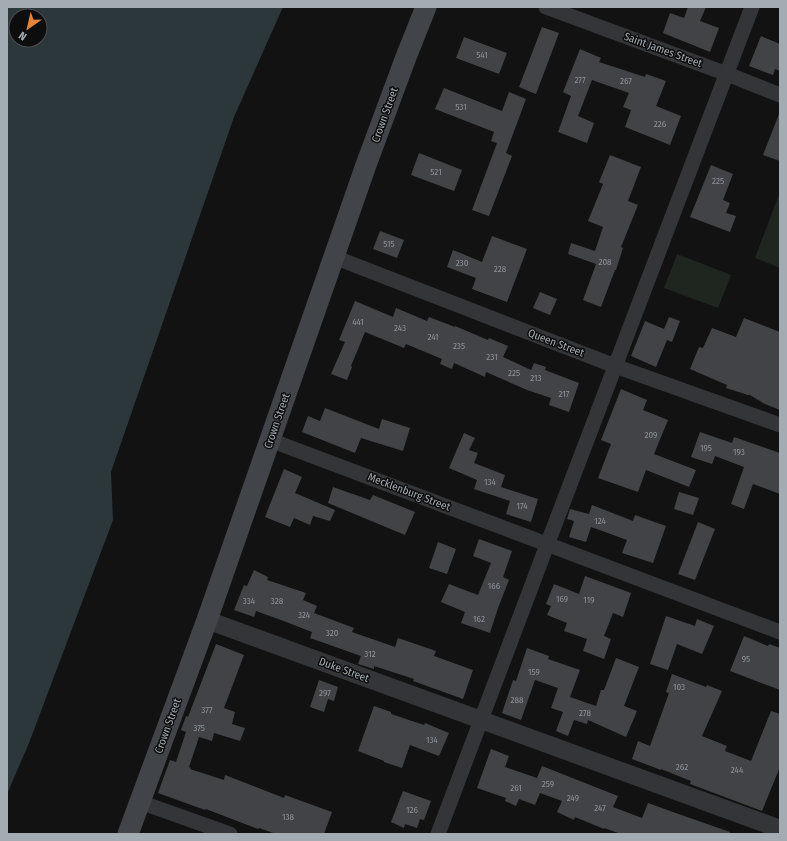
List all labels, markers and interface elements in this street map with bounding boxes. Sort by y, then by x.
north arrow [8,8,48,48]
text: N [16,29,29,43]
street label: Saint James Street [622,30,704,70]
house number: 541 [476,50,488,60]
house number: 277 [574,75,586,85]
house number: 267 [620,76,632,86]
street label: Crown Street [369,85,401,144]
house number: 531 [455,102,467,112]
house number: 226 [654,119,667,129]
house number: 521 [430,167,442,177]
house number: 225 [712,176,724,186]
house number: 515 [383,239,395,249]
house number: 208 [598,257,612,267]
house number: 230 [456,258,469,268]
house number: 228 [494,264,507,274]
house number: 441 [352,317,364,327]
house number: 243 [394,323,406,333]
street label: Queen Street [526,326,586,360]
house number: 241 [427,332,439,342]
house number: 235 [453,341,465,351]
house number: 231 [486,352,498,362]
house number: 225 [508,368,520,378]
house number: 213 [530,373,542,383]
house number: 217 [559,389,570,399]
street label: Crown Street [262,391,293,450]
house number: 209 [645,430,657,440]
house number: 195 [700,443,712,453]
house number: 193 [733,447,745,457]
street label: Mecklenburg Street [366,470,452,514]
house number: 134 [484,477,497,487]
house number: 174 [516,501,528,511]
house number: 124 [594,516,606,526]
house number: 166 [488,581,501,591]
house number: 169 [556,594,568,604]
house number: 119 [583,595,595,605]
house number: 334 [243,596,256,606]
house number: 328 [271,596,284,606]
house number: 324 [298,610,311,620]
house number: 162 [473,614,485,624]
house number: 320 [326,628,339,638]
house number: 312 [364,649,376,659]
house number: 95 [742,654,750,664]
street label: Duke Street [317,655,371,685]
house number: 159 [528,667,540,677]
house number: 103 [673,682,685,692]
house number: 297 [319,688,331,698]
house number: 288 [511,695,524,705]
street label: Crown Street [152,696,184,755]
house number: 377 [201,705,213,715]
house number: 278 [579,708,591,718]
house number: 375 [193,723,205,733]
house number: 134 [426,735,439,745]
house number: 262 [676,762,688,772]
house number: 244 [731,765,744,775]
house number: 259 [542,779,554,789]
house number: 261 [510,783,522,793]
house number: 249 [567,793,579,803]
house number: 247 [594,803,606,813]
house number: 126 [406,805,419,815]
house number: 138 [282,812,295,822]

